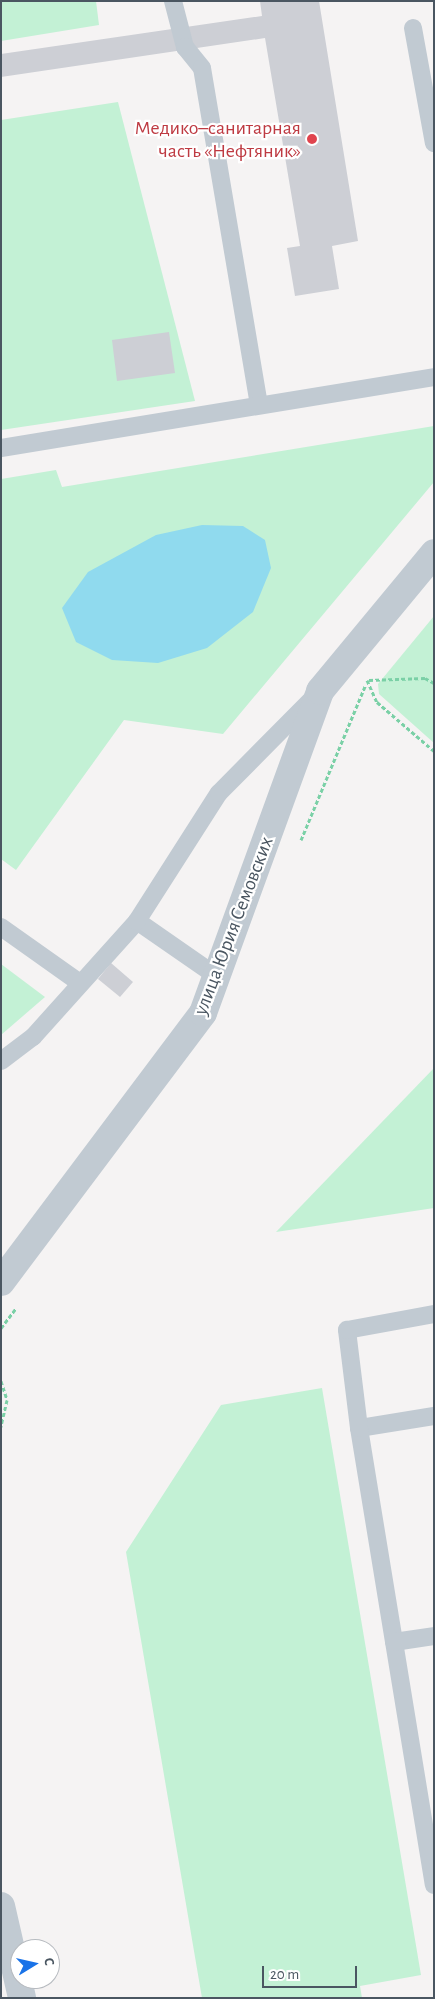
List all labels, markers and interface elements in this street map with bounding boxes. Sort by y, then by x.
place label: Медико–санитарная часть «Нефтяник» [135,116,301,163]
marker: Медико–санитарная часть «Нефтяник» [305,132,319,146]
street label: улица Юрия Семовских [189,833,279,1019]
north arrow [10,1939,60,1989]
scale bar [265,1956,360,1988]
text: С [41,1957,56,1967]
text: 20 m [270,1967,299,1982]

